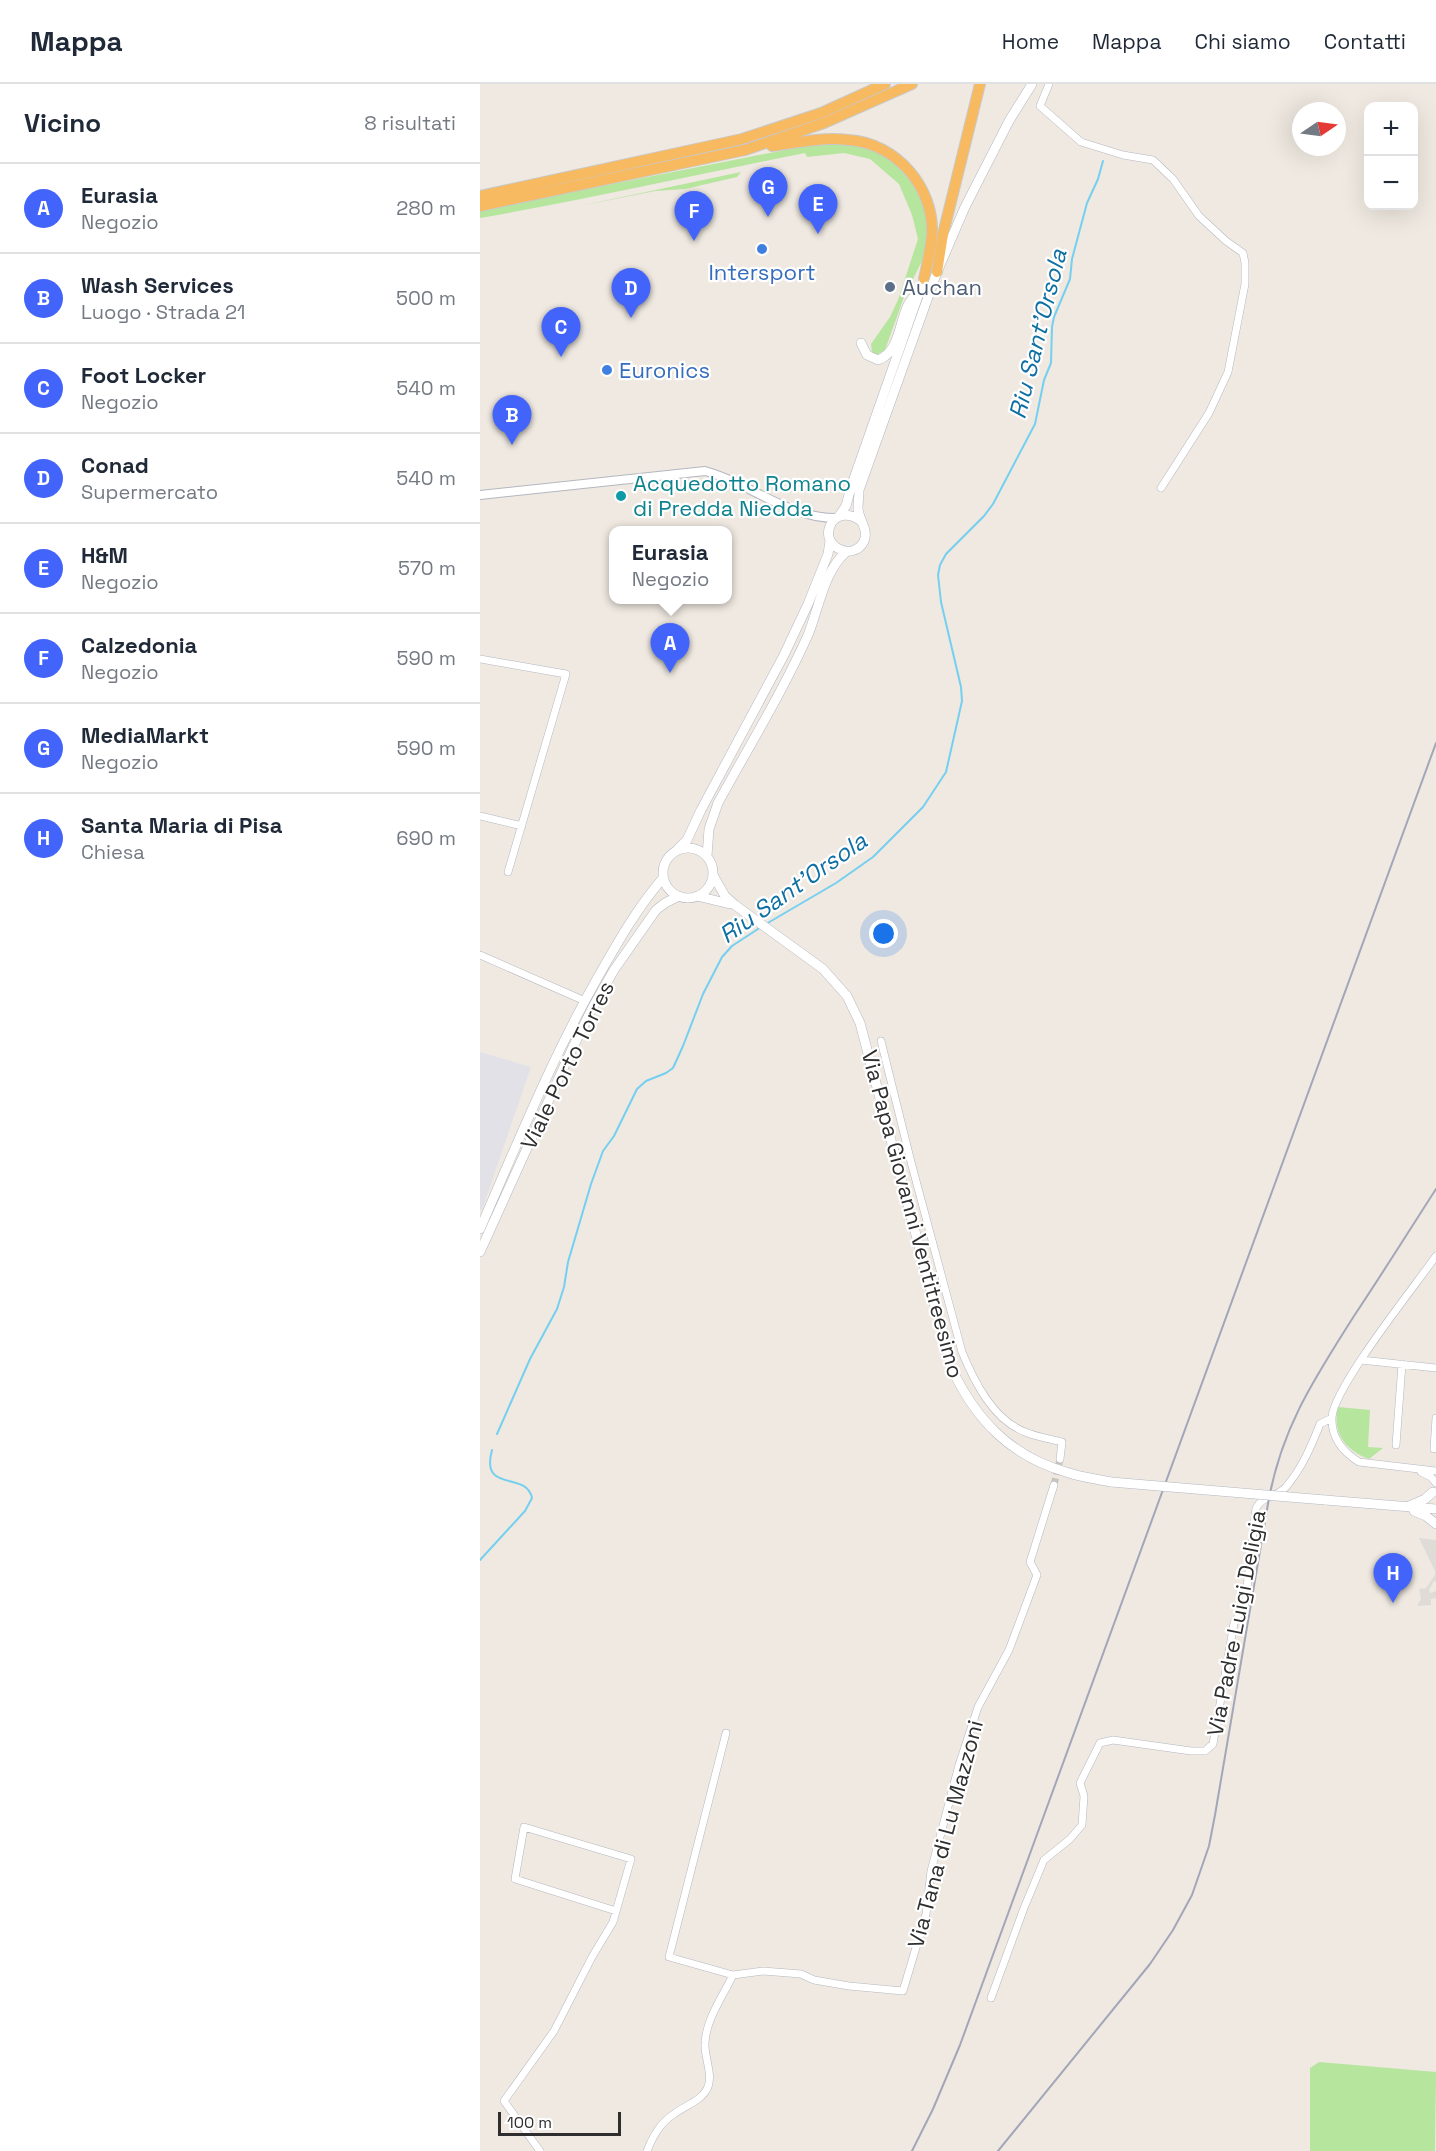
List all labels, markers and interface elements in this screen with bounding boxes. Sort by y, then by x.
text: Mappa [30,23,123,59]
text: Home [1002,28,1059,55]
text: Mappa [1092,28,1161,55]
text: Chi siamo [1194,28,1291,55]
text: Contatti [1324,28,1406,55]
north arrow [1292,102,1346,156]
map controls [1364,102,1418,210]
button: + [1364,102,1418,156]
text: Vicino [24,106,101,140]
text: 8 risultati [364,110,456,136]
button: − [1364,156,1418,210]
pin: G [748,168,788,217]
text: Eurasia [81,181,158,209]
pin: E [798,184,838,234]
pin: F [674,192,714,241]
text: A [37,195,50,221]
text: 280 m [396,195,456,221]
text: Negozio [81,209,159,235]
marker: Intersport [755,242,769,256]
water label: Riu Sant'Orsola [1001,246,1074,422]
place label: Intersport [708,258,816,286]
pin: D [612,268,650,318]
text: Wash Services [81,271,234,299]
place label: Auchan [902,273,982,301]
marker: Auchan [883,280,897,294]
text: B [37,285,50,311]
text: 500 m [396,285,456,311]
text: Luogo · Strada 21 [81,299,245,325]
pin: C [542,308,580,357]
place label: Euronics [619,356,710,384]
text: Foot Locker [81,361,206,389]
marker: Euronics [600,363,614,377]
text: C [37,375,50,401]
text: 540 m [396,375,456,401]
text: Negozio [81,389,159,415]
pin: B [492,396,531,445]
text: Conad [81,451,149,479]
text: D [37,465,50,491]
text: 540 m [396,465,456,491]
place label: Acquedotto Romano di Predda Niedda [633,469,851,522]
text: Supermercato [81,479,218,505]
marker: Acquedotto Romano di Predda Niedda [614,489,628,503]
popup [609,526,732,604]
text: Eurasia [632,538,709,566]
text: H&M [81,541,128,569]
text: E [38,555,49,581]
text: 570 m [398,555,456,581]
text: Negozio [632,566,709,592]
text: Negozio [81,569,159,595]
pin: A [650,624,690,673]
text: Calzedonia [81,631,197,659]
text: F [38,645,49,671]
text: 590 m [397,645,456,671]
text: Negozio [81,659,159,685]
text: MediaMarkt [81,721,209,749]
text: G [37,735,50,761]
text: 590 m [397,735,456,761]
text: Negozio [81,749,159,775]
text: Santa Maria di Pisa [81,811,282,839]
text: H [37,825,50,851]
text: 690 m [396,825,456,851]
water label: Riu Sant'Orsola [713,825,873,950]
text: Chiesa [81,839,145,865]
your location [869,919,898,948]
street label: Viale Porto Torres [514,976,620,1154]
street label: Via Papa Giovanni Ventitreesimo [856,1047,970,1381]
street label: Via Padre Luigi Deligia [1200,1507,1272,1738]
pin: H [1374,1554,1412,1603]
street label: Via Tana di Lu Mazzoni [901,1717,989,1951]
scale bar [498,2109,621,2136]
text: 100 m [507,2112,552,2133]

